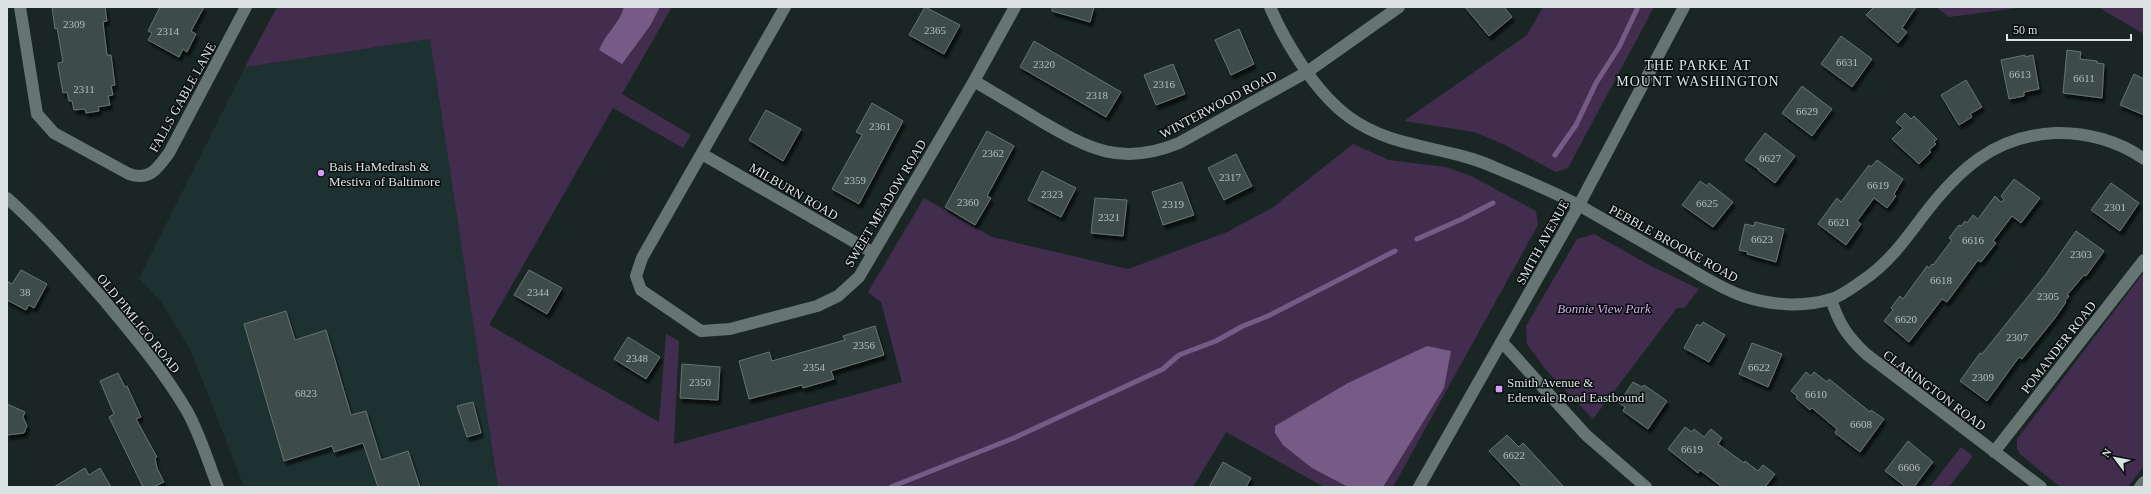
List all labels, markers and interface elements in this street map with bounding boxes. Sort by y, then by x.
scale bar [2007,16,2131,42]
house number: 2309 [63,18,86,30]
text: 50 m [2013,23,2038,37]
house number: 2365 [924,24,947,36]
house number: 2314 [157,25,180,37]
street label: FALLS GABLE LANE [146,40,219,155]
house number: 6631 [1836,56,1858,68]
house number: 2320 [1033,58,1056,70]
district label: THE PARKE AT MOUNT WASHINGTON [1616,58,1780,89]
street label: WINTERWOOD ROAD [1157,67,1279,142]
house number: 6613 [2009,68,2032,80]
house number: 6611 [2073,72,2095,84]
house number: 2316 [1153,78,1176,90]
house number: 2311 [73,83,95,95]
house number: 2318 [1086,89,1109,101]
house number: 6629 [1796,105,1819,117]
house number: 2361 [869,120,891,132]
street label: SWEET MEADOW ROAD [841,137,929,270]
house number: 2362 [982,147,1004,159]
house number: 6627 [1759,152,1782,164]
place label: Bais HaMedrash & Mestiva of Baltimore [329,159,440,189]
street label: MILBURN ROAD [747,160,841,223]
marker: Bais HaMedrash & Mestiva of Baltimore [316,168,326,178]
house number: 2317 [1219,171,1242,183]
house number: 2359 [844,174,867,186]
house number: 6619 [1867,179,1890,191]
house number: 2323 [1041,188,1064,200]
house number: 2360 [957,196,980,208]
street label: SMITH AVENUE [1513,197,1572,287]
house number: 6625 [1696,197,1719,209]
house number: 2319 [1162,198,1185,210]
house number: 2301 [2104,201,2126,213]
street label: PEBBLE BROOKE ROAD [1607,202,1741,285]
house number: 2321 [1098,211,1120,223]
house number: 6621 [1828,216,1850,228]
house number: 6623 [1751,233,1774,245]
house number: 6616 [1962,234,1985,246]
house number: 2303 [2070,248,2093,260]
street label: OLD PIMLICO ROAD [94,271,183,376]
house number: 6618 [1930,274,1953,286]
house number: 38 [20,286,31,298]
house number: 2344 [527,286,550,298]
house number: 2305 [2037,290,2060,302]
street label: POMANDER ROAD [2018,298,2099,396]
park label: Bonnie View Park [1557,301,1651,316]
house number: 6620 [1895,313,1918,325]
house number: 2307 [2006,331,2029,343]
house number: 2356 [853,339,876,351]
street label: CLARINGTON ROAD [1881,347,1989,434]
house number: 2348 [626,352,649,364]
house number: 2354 [803,361,826,373]
house number: 6622 [1748,361,1770,373]
house number: 2309 [1972,371,1995,383]
place label: Smith Avenue & Edenvale Road Eastbound [1507,375,1645,405]
house number: 2350 [689,376,712,388]
marker: Smith Avenue & Edenvale Road Eastbound [1494,384,1504,394]
house number: 6823 [295,387,318,399]
house number: 6610 [1805,388,1828,400]
house number: 6608 [1850,418,1873,430]
north arrow [2095,438,2135,478]
house number: 6619 [1681,443,1704,455]
text: N [2099,446,2114,459]
house number: 6622 [1503,449,1525,461]
house number: 6606 [1898,461,1921,473]

